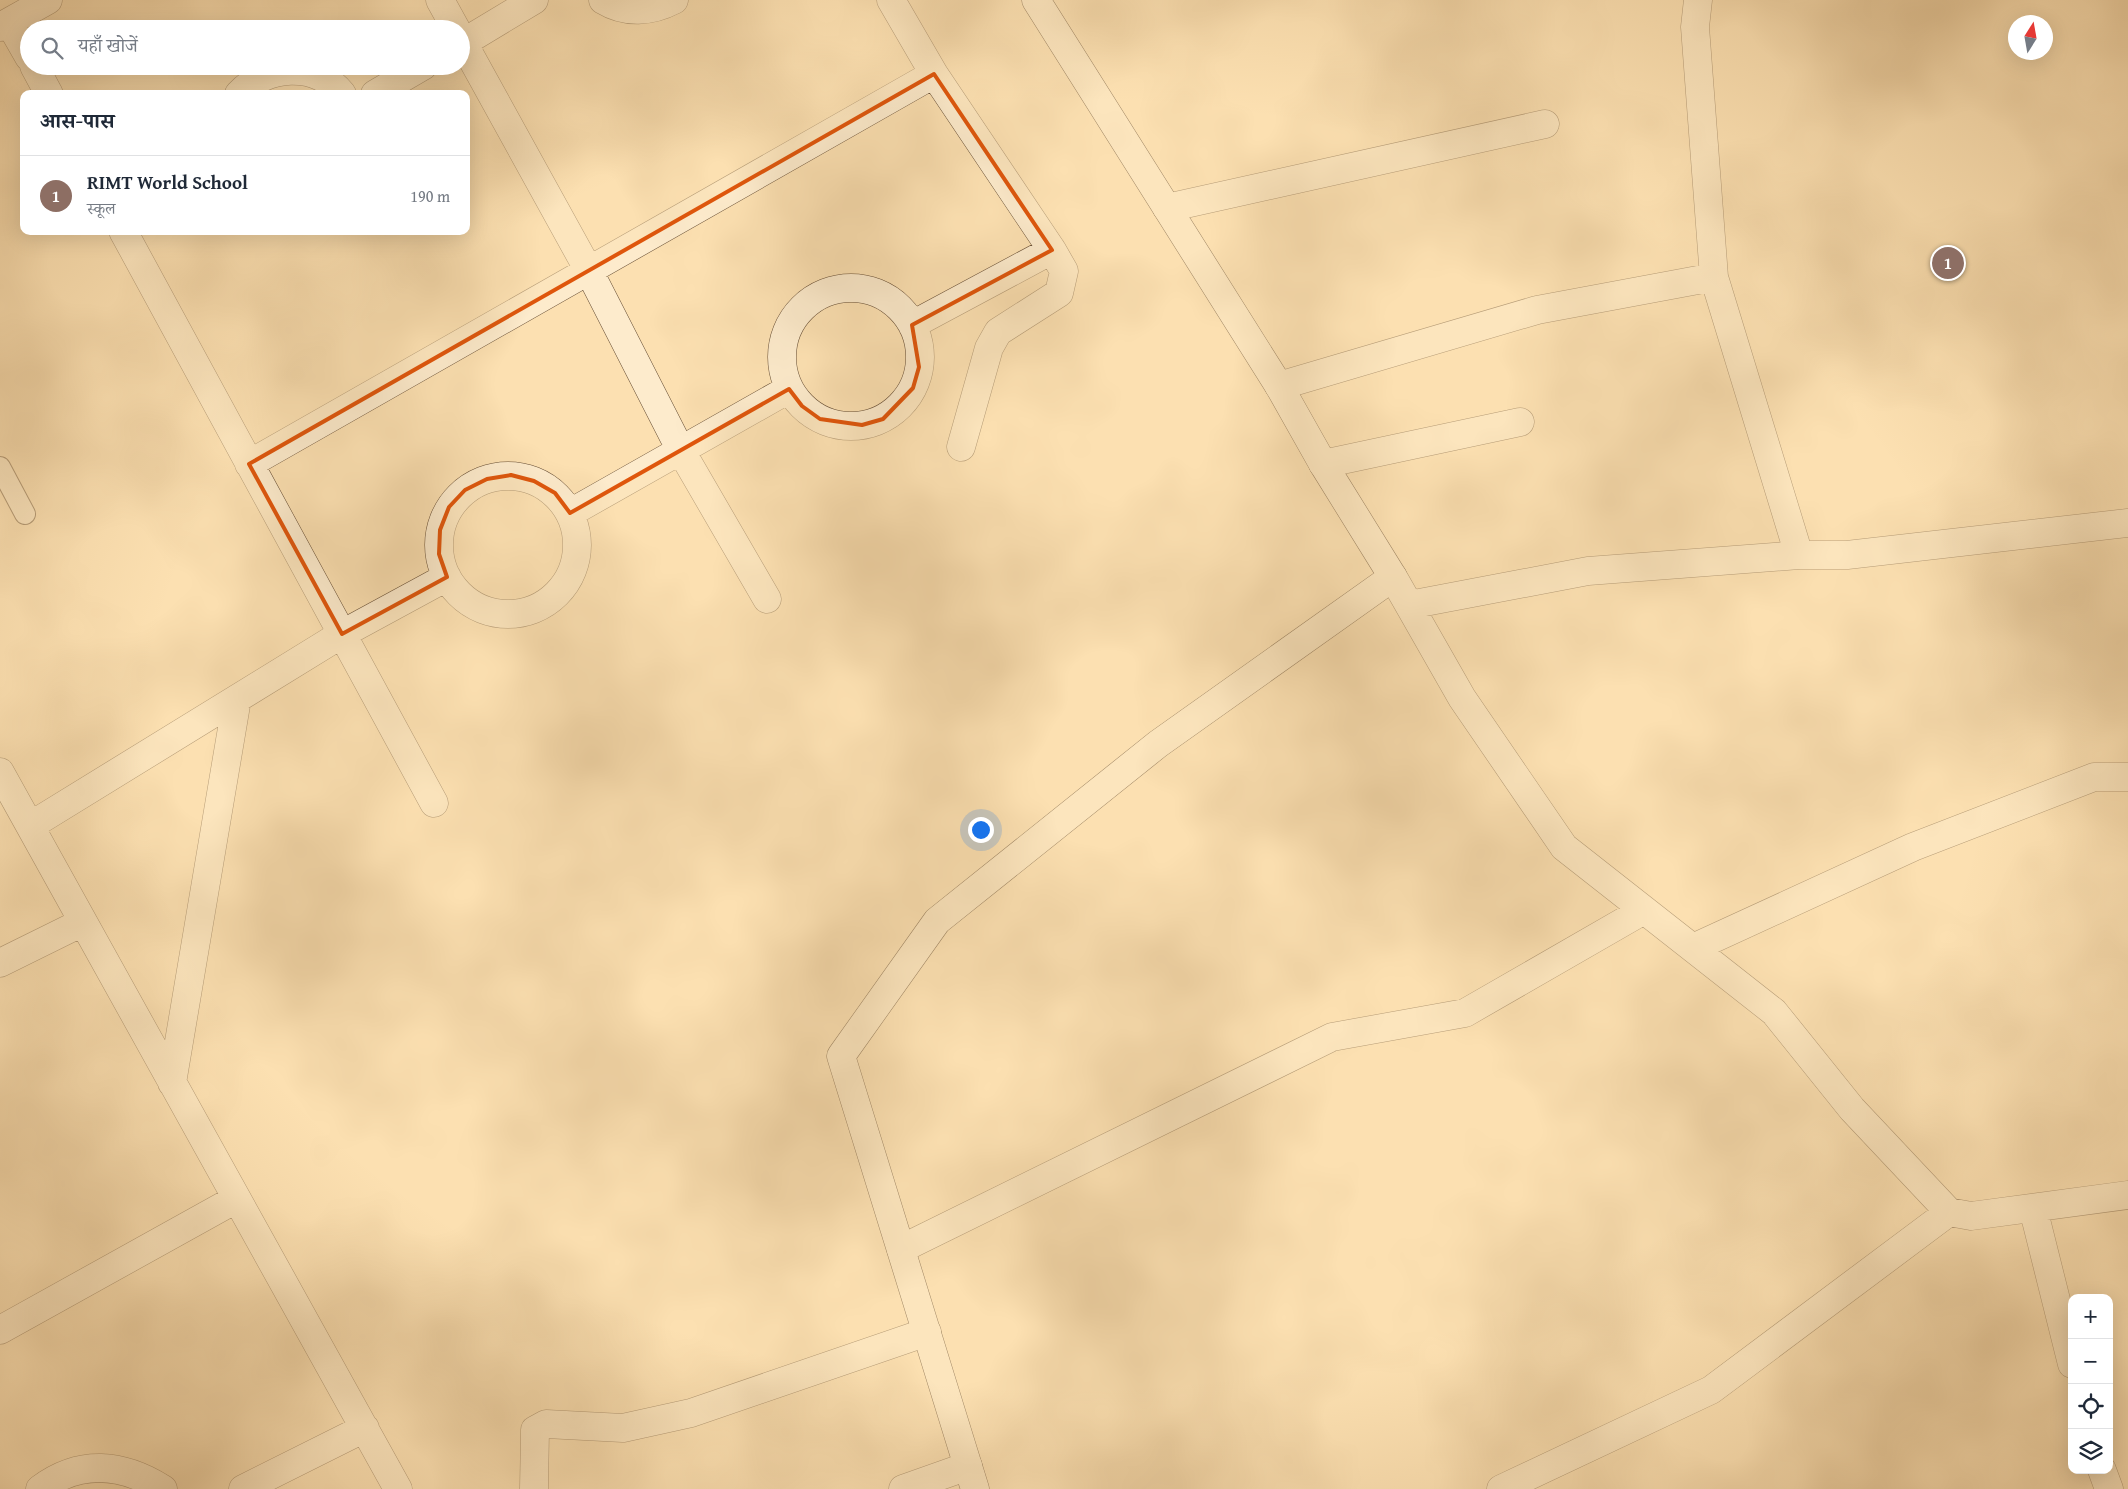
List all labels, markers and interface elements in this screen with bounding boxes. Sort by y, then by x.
north arrow [2008,15,2053,60]
search box [20,20,470,75]
text: यहाँ खोजें [78,31,138,59]
icon: search [38,34,66,62]
text: आस-पास [40,105,114,136]
text: RIMT World School [87,168,248,196]
text: 1 [52,184,60,208]
text: 190 m [410,184,450,208]
text: स्कूल [87,196,116,220]
pin: 1 [1932,244,1964,282]
your location [968,817,994,843]
map controls [2068,1294,2113,1474]
button: + [2068,1294,2113,1339]
button: − [2068,1339,2113,1384]
button: locate [2068,1384,2113,1429]
button: layers [2068,1429,2113,1474]

